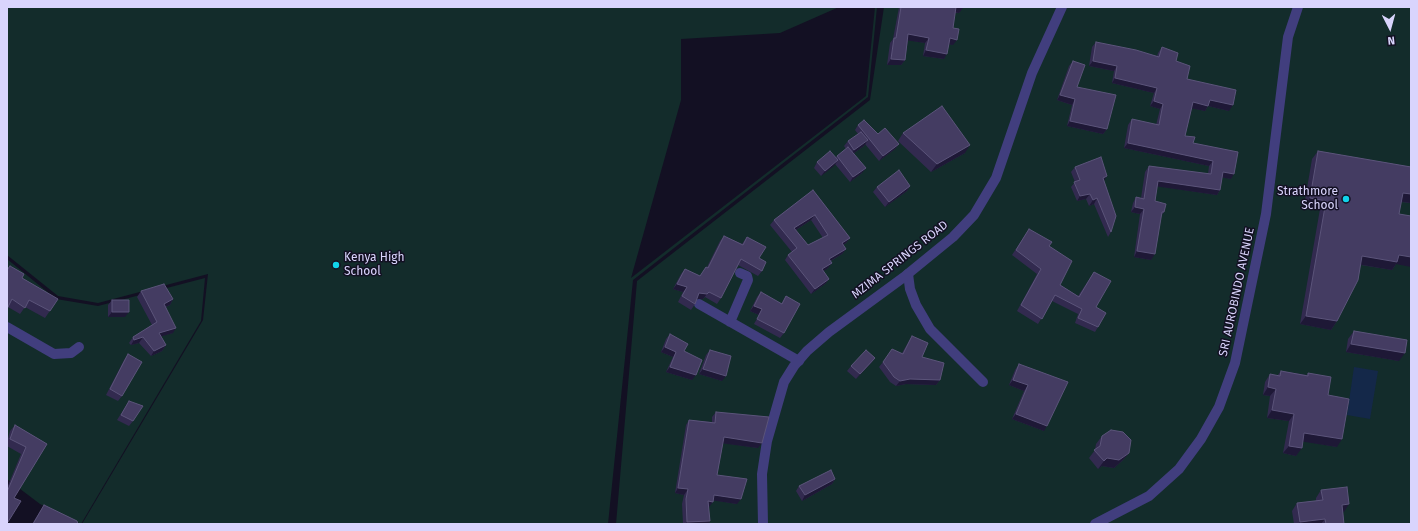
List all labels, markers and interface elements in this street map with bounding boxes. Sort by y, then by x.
north arrow [1370,8,1410,48]
text: N [1387,34,1396,47]
place label: Strathmore School [1277,185,1338,213]
marker: Strathmore School [1341,194,1351,204]
street label: MZIMA SPRINGS ROAD [849,218,951,302]
street label: SRI AUROBINDO AVENUE [1216,226,1258,358]
place label: Kenya High School [344,251,405,279]
marker: Kenya High School [331,260,341,270]

